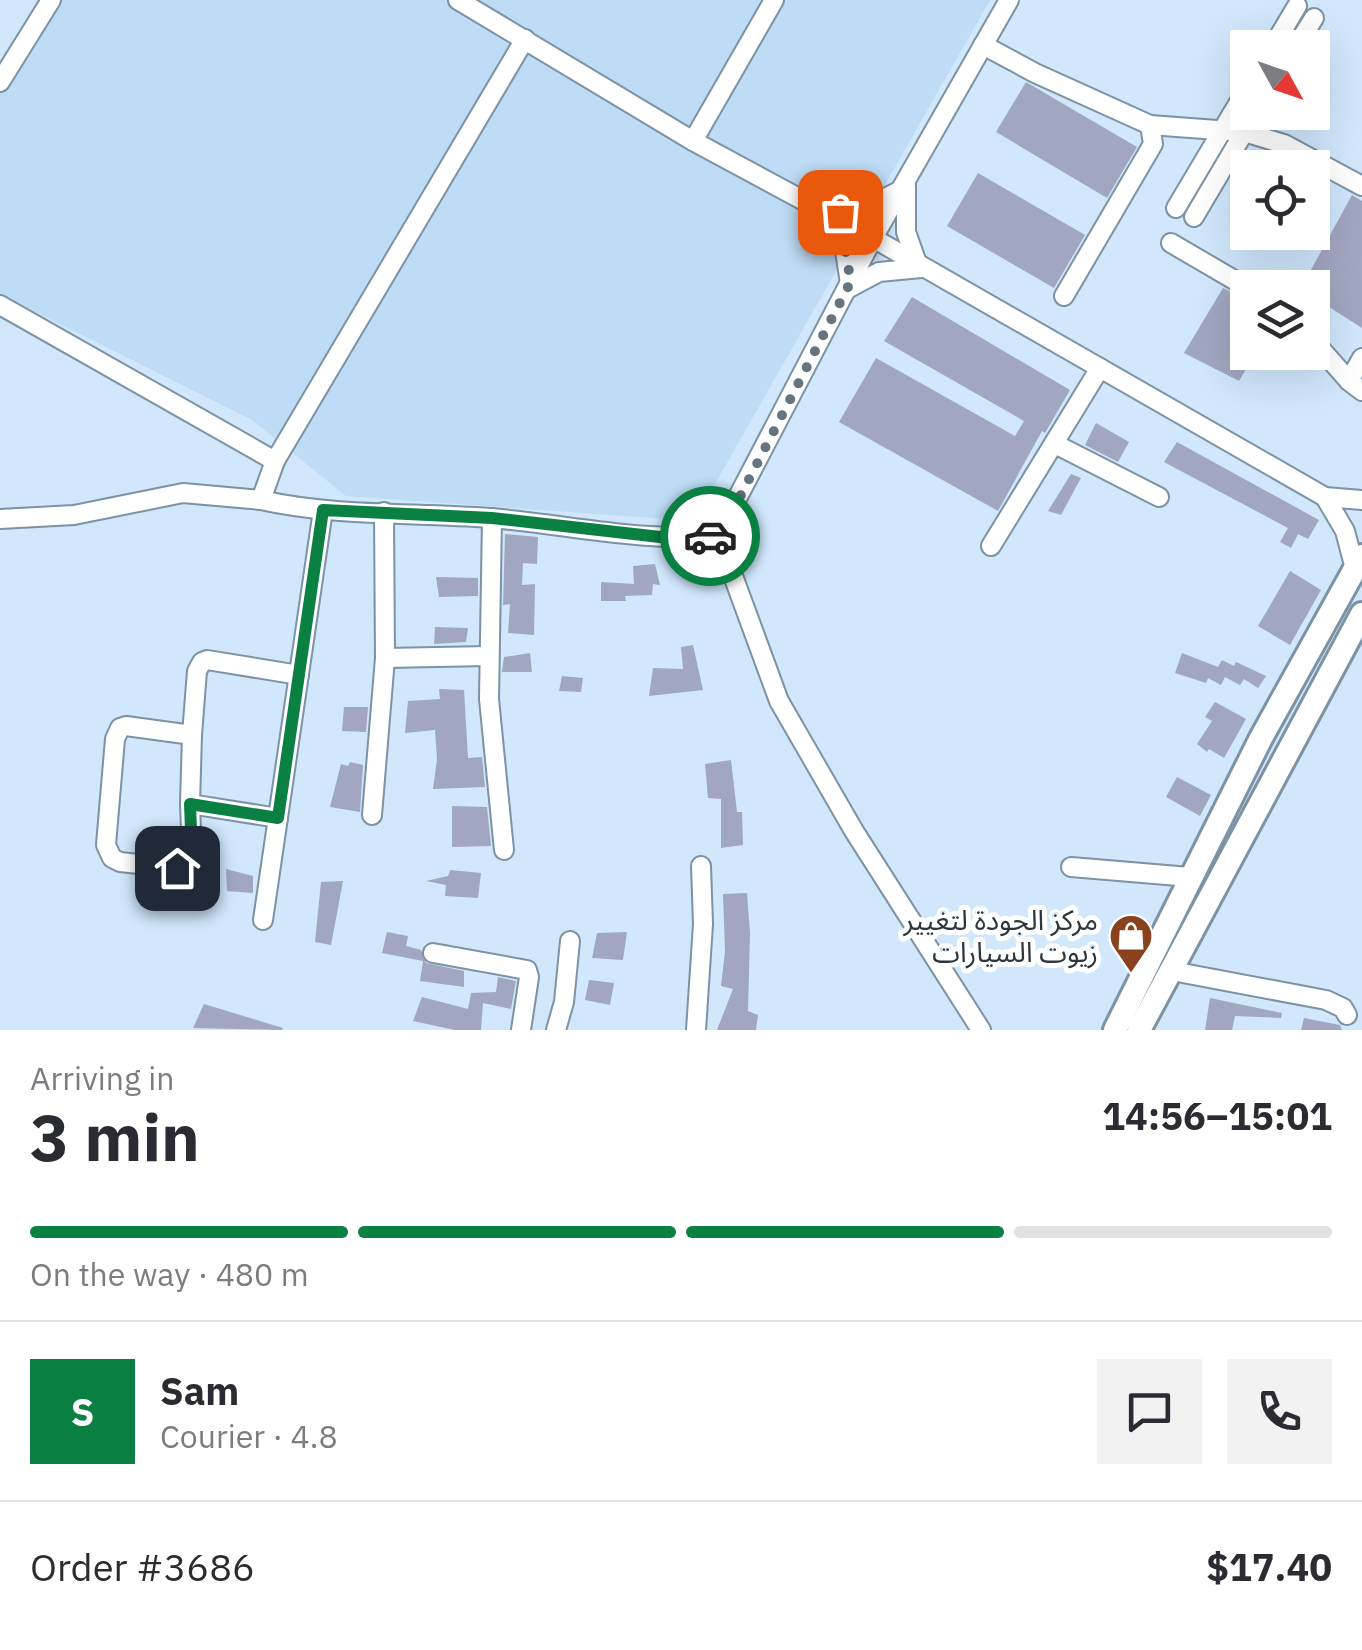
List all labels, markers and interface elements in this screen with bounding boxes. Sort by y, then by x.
north arrow [1230,30,1330,130]
map controls [1230,30,1330,370]
button: locate [1230,150,1330,250]
pin [798,170,883,255]
icon: bag [813,185,868,240]
button: layers [1230,270,1330,370]
courier [660,486,760,586]
icon: car [683,509,738,564]
pin [135,826,220,911]
icon: home [150,841,205,896]
place label: مركز الجودة لتغيير زيوت السيارات [903,901,1098,970]
shop icon: مركز الجودة لتغيير زيوت السيارات [1108,913,1154,974]
text: Arriving in [30,1057,175,1099]
text: 14:56–15:01 [1102,1091,1332,1140]
text: 3 min [30,1094,200,1179]
text: On the way · 480 m [30,1253,309,1295]
button: chat [1097,1359,1202,1464]
button: phone [1227,1359,1332,1464]
text: Sam [160,1366,239,1415]
text: S [71,1387,94,1436]
text: Courier · 4.8 [160,1415,338,1457]
text: Order #3686 [30,1542,255,1591]
text: $17.40 [1206,1542,1332,1591]

